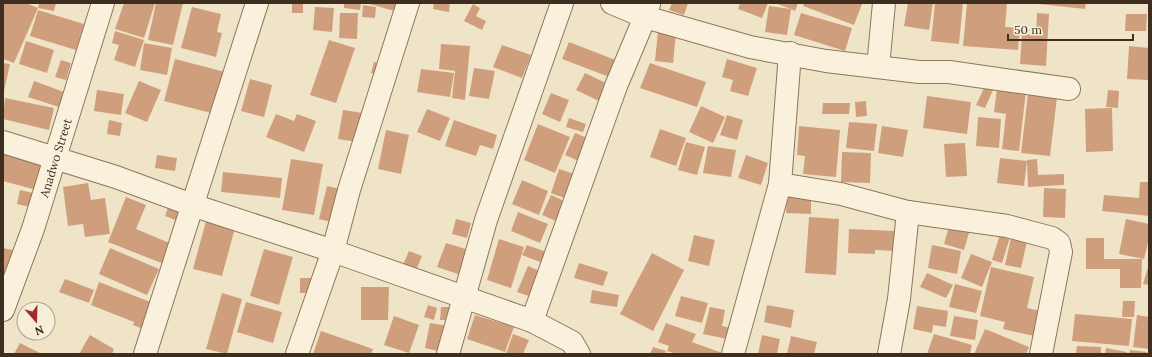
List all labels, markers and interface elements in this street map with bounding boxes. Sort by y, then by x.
scale bar [1008,16,1133,42]
text: 50 m [1014,22,1042,37]
street label: Anadwo Street [36,116,74,200]
north arrow [16,301,56,341]
text: N [33,322,46,339]

